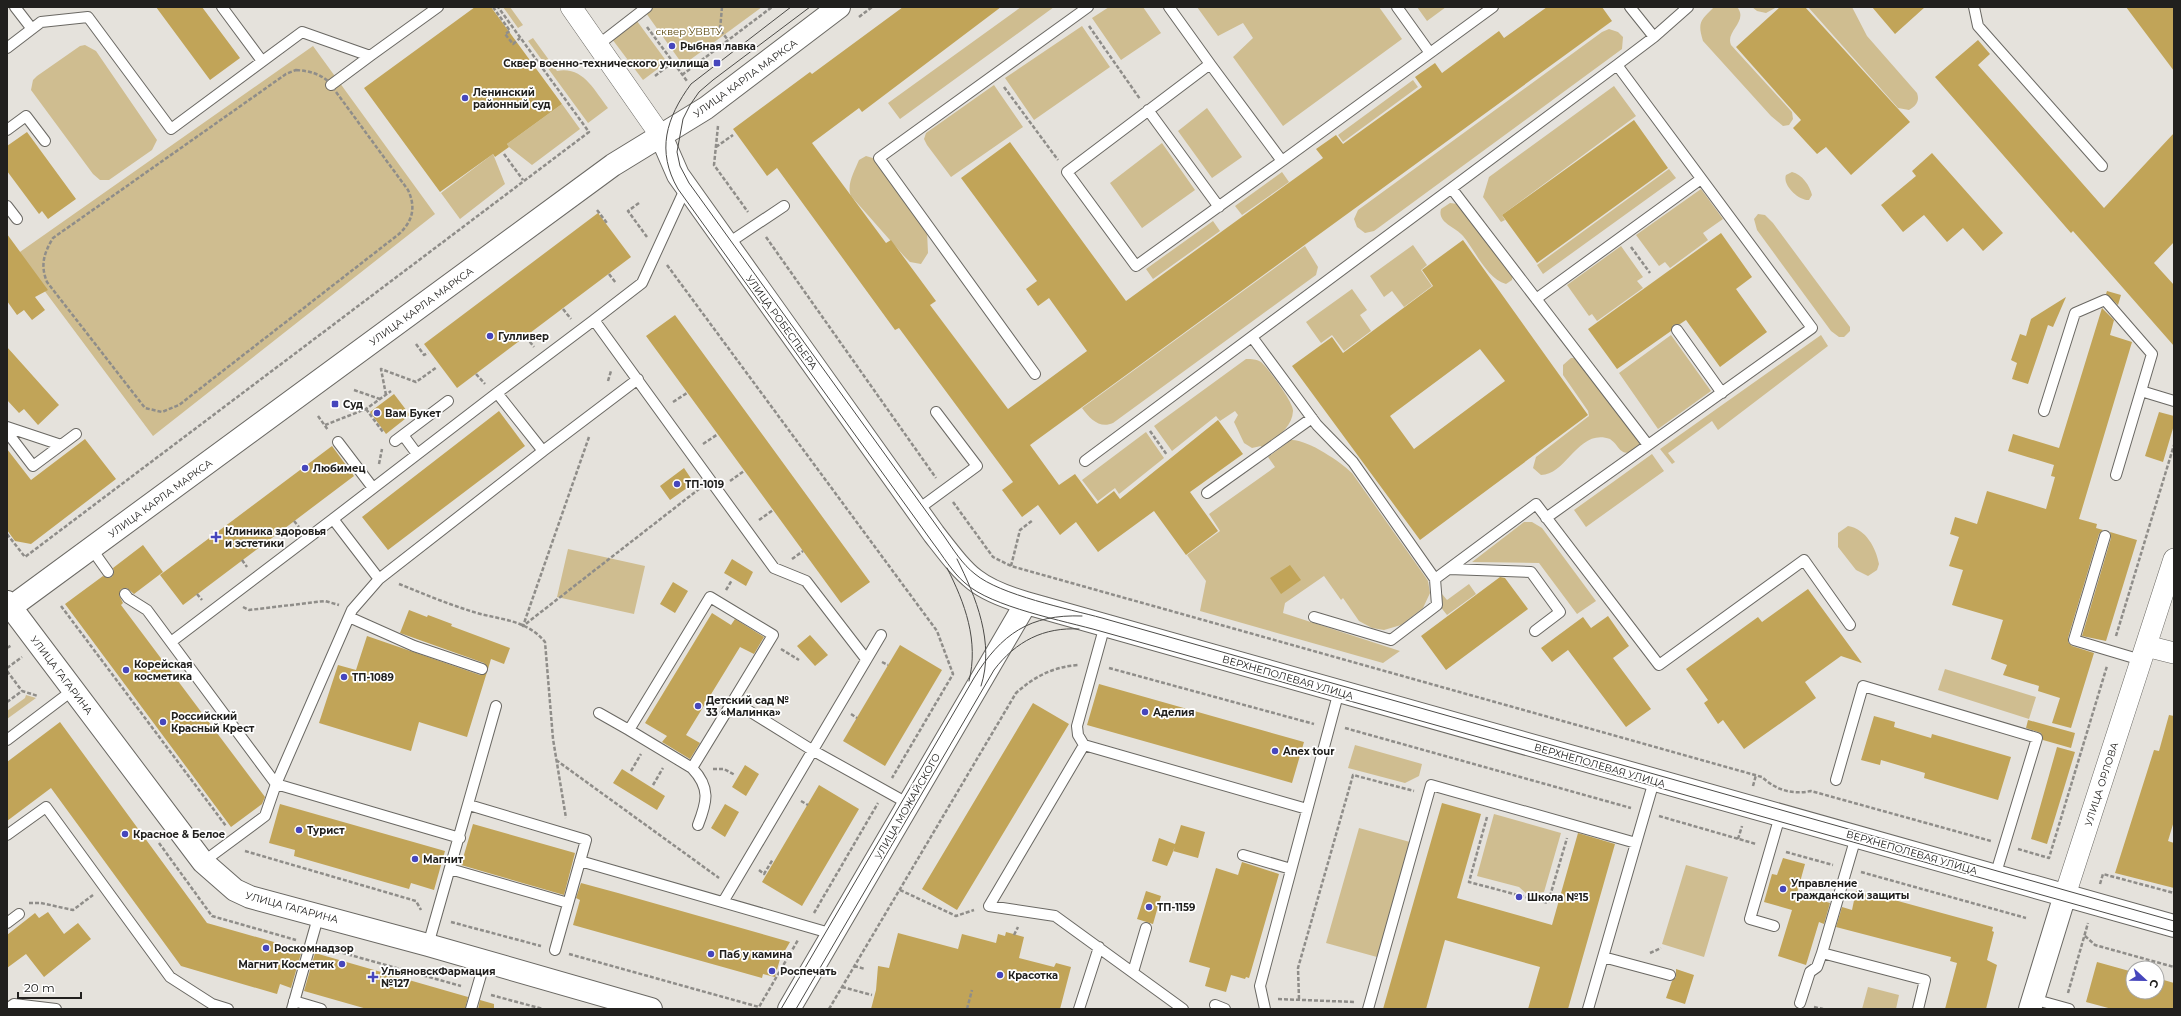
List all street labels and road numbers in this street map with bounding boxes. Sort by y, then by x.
street label: УЛИЦА КАРЛА МАРКСА [691,36,800,120]
street label: УЛИЦА КАРЛА МАРКСА [367,264,476,348]
street label: УЛИЦА РОБЕСПЬЕРА [743,273,821,373]
street label: УЛИЦА КАРЛА МАРКСА [106,456,215,540]
street label: УЛИЦА ГАГАРИНА [28,633,96,718]
street label: ВЕРХНЕПОЛЕВАЯ УЛИЦА [1221,653,1355,703]
street label: УЛИЦА ОРЛОВА [2082,740,2121,828]
street label: ВЕРХНЕПОЛЕВАЯ УЛИЦА [1533,741,1667,791]
street label: УЛИЦА МОЖАЙСКОГО [872,751,943,861]
street label: ВЕРХНЕПОЛЕВАЯ УЛИЦА [1845,828,1979,878]
street label: УЛИЦА ГАГАРИНА [244,889,340,926]

